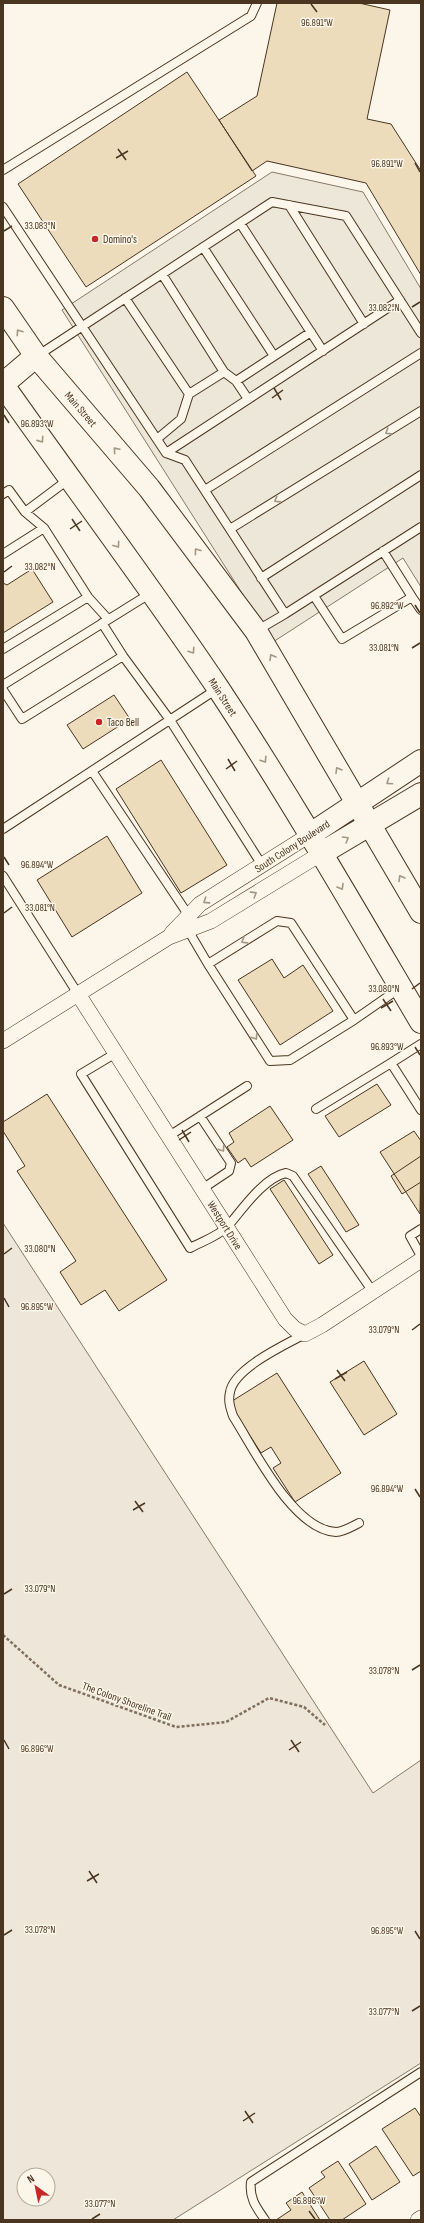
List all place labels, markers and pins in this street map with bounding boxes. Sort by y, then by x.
place label: Domino's [103,233,137,246]
marker: Domino's [90,234,100,244]
place label: Taco Bell [107,716,139,729]
marker: Taco Bell [94,717,104,727]

